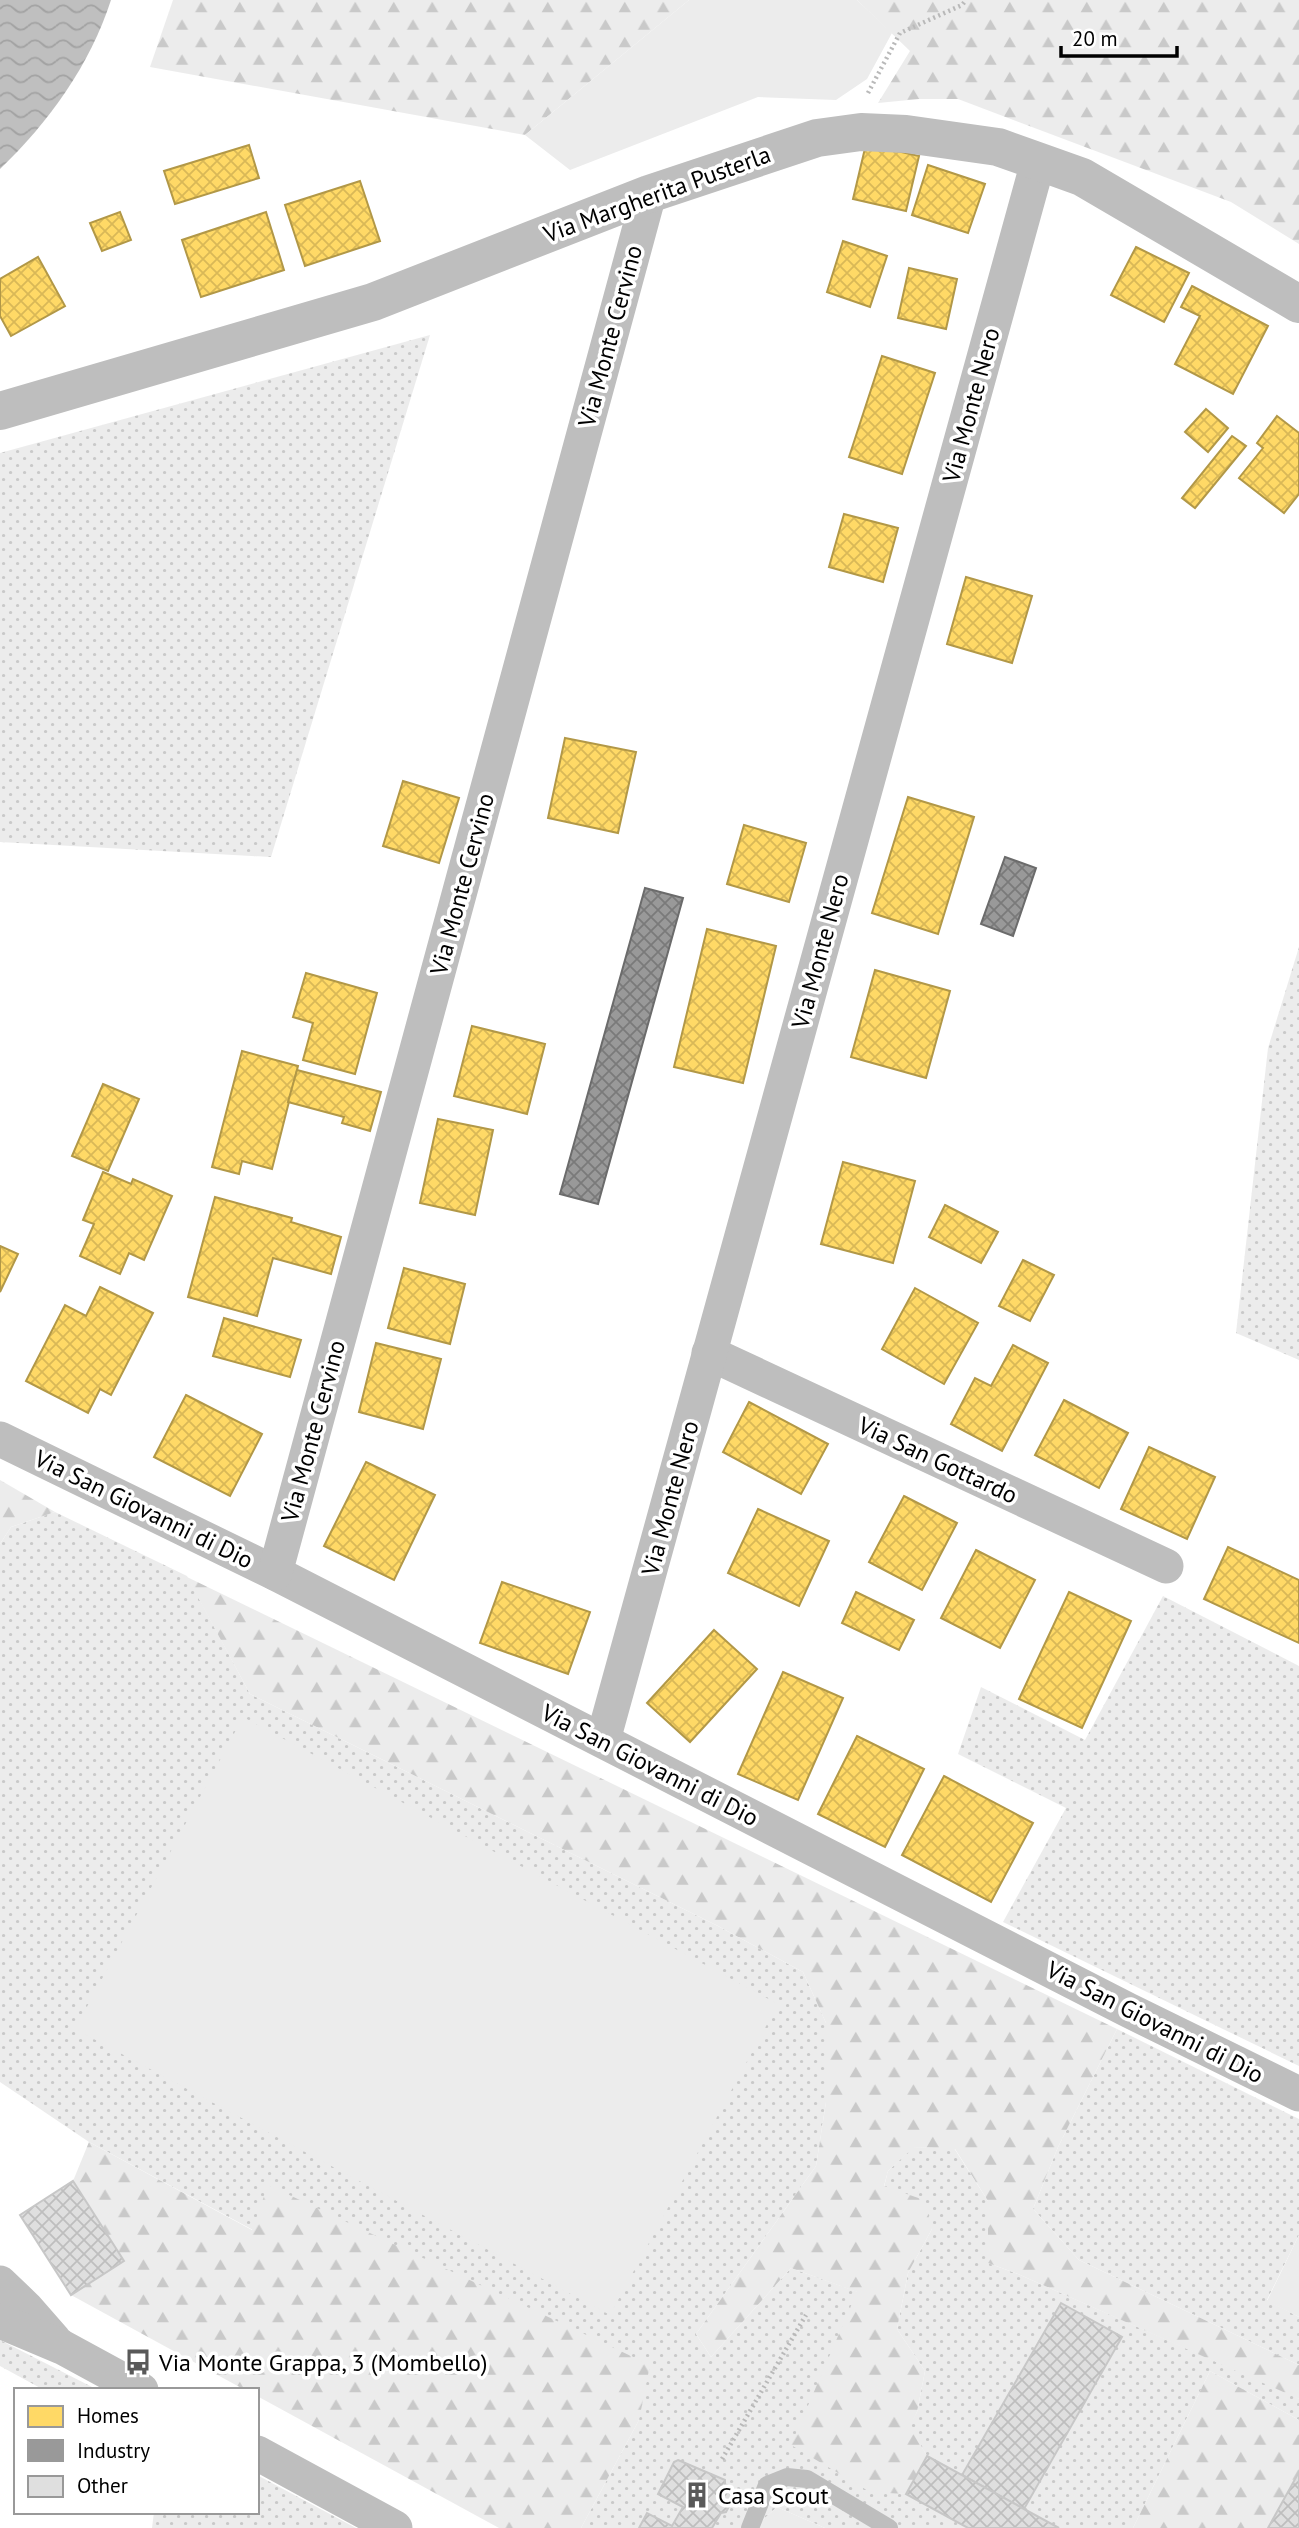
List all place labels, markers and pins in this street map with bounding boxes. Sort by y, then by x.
bus stop icon: Via Monte Grappa, 3 (Mombello) [123,2347,153,2377]
place label: Via Monte Grappa, 3 (Mombello) [158,2347,488,2378]
building icon: Casa Scout [682,2480,712,2510]
place label: Casa Scout [718,2480,829,2511]

